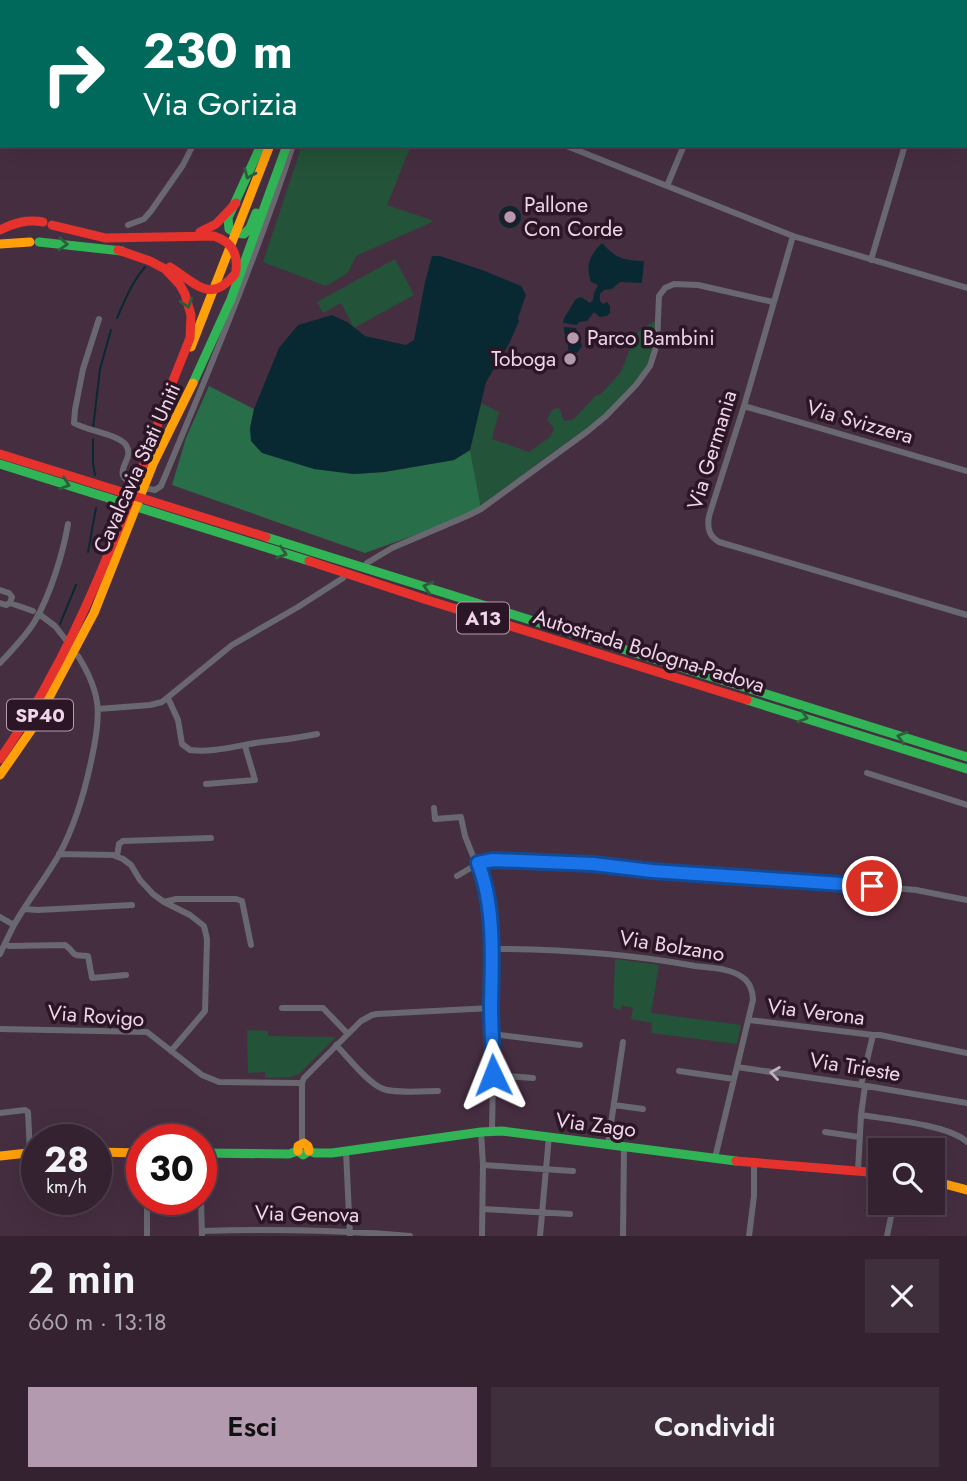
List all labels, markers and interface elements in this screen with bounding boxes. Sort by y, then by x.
text: 230 m [143,16,293,86]
icon: right [28,28,119,119]
text: Via Gorizia [143,81,297,127]
one-way arrow [243,167,257,179]
place label: Pallone Con Corde [524,190,623,244]
marker: Pallone Con Corde [502,209,518,225]
one-way arrow [58,236,69,251]
one-way arrow [179,297,194,309]
place label: Parco Bambini [587,323,715,353]
marker: Parco Bambini [565,330,581,346]
place label: Toboga [491,344,556,374]
marker: Toboga [562,351,578,367]
street label: Cavalcavia Stati Uniti [86,378,188,558]
street label: Via Germania [680,387,744,513]
street label: Via Svizzera [803,392,917,452]
one-way arrow [59,476,71,491]
one-way arrow [276,544,288,559]
one-way arrow [422,581,434,596]
street label: Autostrada Bologna-Padova [530,601,768,701]
road number: A13 [457,603,509,634]
road number: SP40 [7,700,73,730]
one-way arrow [796,709,808,724]
one-way arrow [896,730,908,745]
pin [842,856,902,916]
icon: arrive [853,867,891,905]
street label: Via Bolzano [617,923,727,969]
street label: Via Verona [765,991,867,1033]
street label: Via Rovigo [47,998,145,1034]
position arrow [456,1038,530,1112]
street label: Via Trieste [807,1045,903,1089]
one-way arrow [769,1066,781,1081]
street label: Via Zago [554,1105,638,1145]
speed limit sign: 30 [126,1124,217,1215]
text: 28 [44,1135,89,1185]
map controls [868,1138,945,1215]
button: search [868,1138,945,1215]
text: km/h [46,1174,87,1200]
street label: Via Genova [255,1198,359,1230]
text: 2 min [28,1248,136,1309]
button: close [865,1259,939,1333]
text: 660 m · 13:18 [28,1305,167,1339]
button: Esci [28,1387,477,1467]
button: Condividi [491,1387,939,1467]

